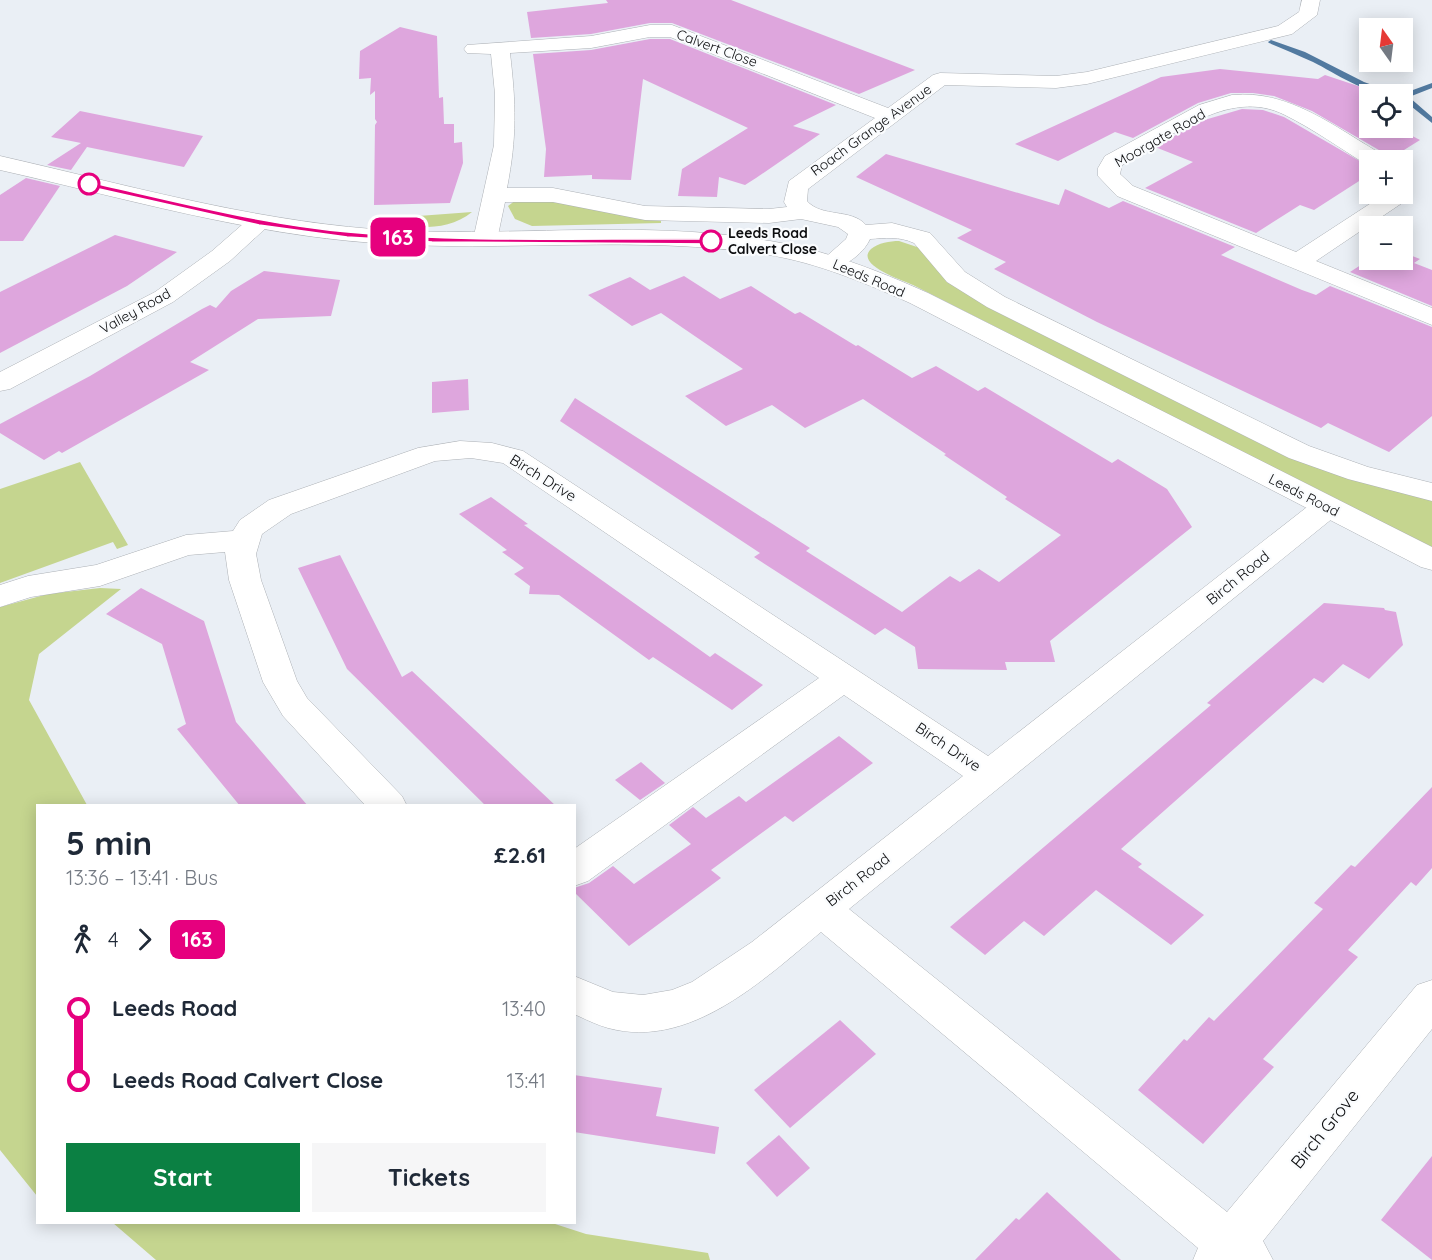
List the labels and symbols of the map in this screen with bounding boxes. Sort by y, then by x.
north arrow [1359,18,1413,72]
street label: Calvert Close [674,25,760,71]
street label: Roach Grange Avenue [807,80,935,180]
street label: Moorgate Road [1111,105,1209,171]
unlabelled marker [78,173,100,195]
line badge: 163 [364,218,432,256]
place label: Leeds Road Calvert Close [728,224,817,258]
marker: Leeds Road Calvert Close [700,230,722,252]
street label: Leeds Road [830,255,908,301]
street label: Valley Road [96,284,174,338]
street label: Birch Drive [506,450,580,505]
street label: Leeds Road [1266,470,1342,520]
street label: Birch Road [1202,546,1273,609]
street label: Birch Drive [912,718,985,775]
street label: Birch Road [822,849,893,910]
street label: Birch Grove [1285,1084,1364,1173]

